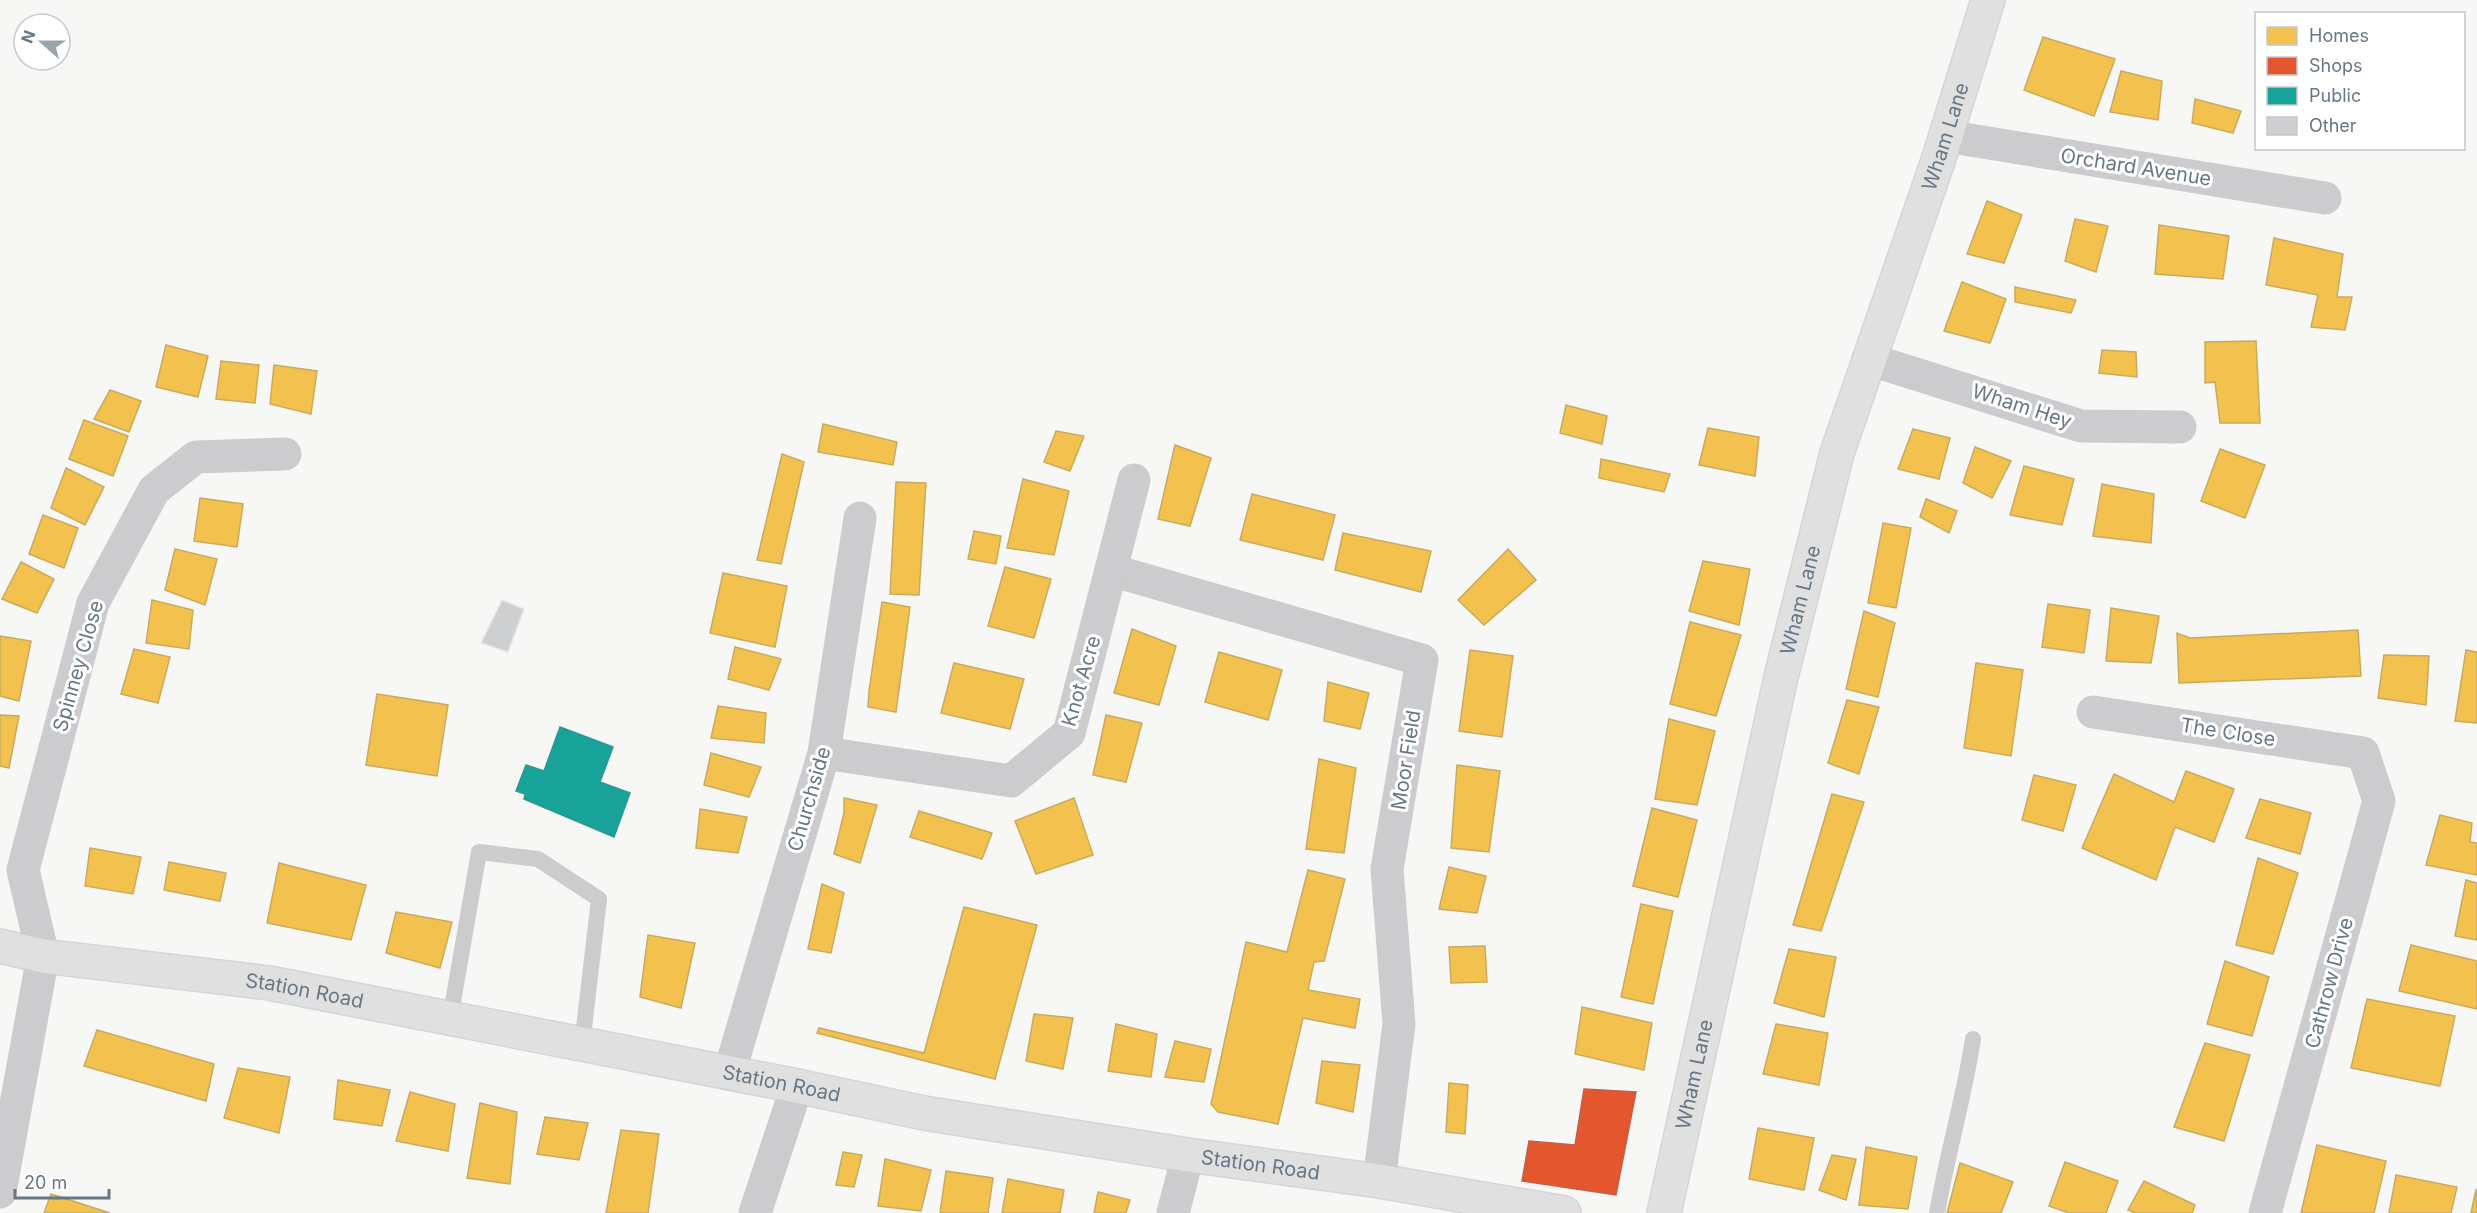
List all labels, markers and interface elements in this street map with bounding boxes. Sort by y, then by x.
north arrow [12,12,72,72]
legend [2255,12,2465,150]
text: Homes [2309,25,2369,46]
text: N [16,27,40,46]
text: Shops [2309,55,2363,76]
street label: Wham Lane [1917,80,1974,194]
text: Public [2309,85,2361,106]
text: Other [2309,115,2357,136]
street label: Orchard Avenue [2059,143,2213,191]
street label: Wham Hey [1969,379,2075,433]
street label: Wham Lane [1775,543,1825,657]
street label: Spinney Close [48,598,108,734]
street label: Knot Acre [1057,633,1105,729]
street label: Moor Field [1386,708,1426,812]
street label: The Close [2179,713,2277,751]
street label: Churchside [783,744,835,854]
street label: Cathrow Drive [2300,915,2358,1051]
street label: Station Road [244,968,366,1013]
street label: Wham Lane [1671,1017,1718,1132]
street label: Station Road [720,1060,843,1107]
street label: Station Road [1199,1145,1321,1185]
scale bar [15,1162,110,1200]
text: 20 m [24,1172,67,1193]

